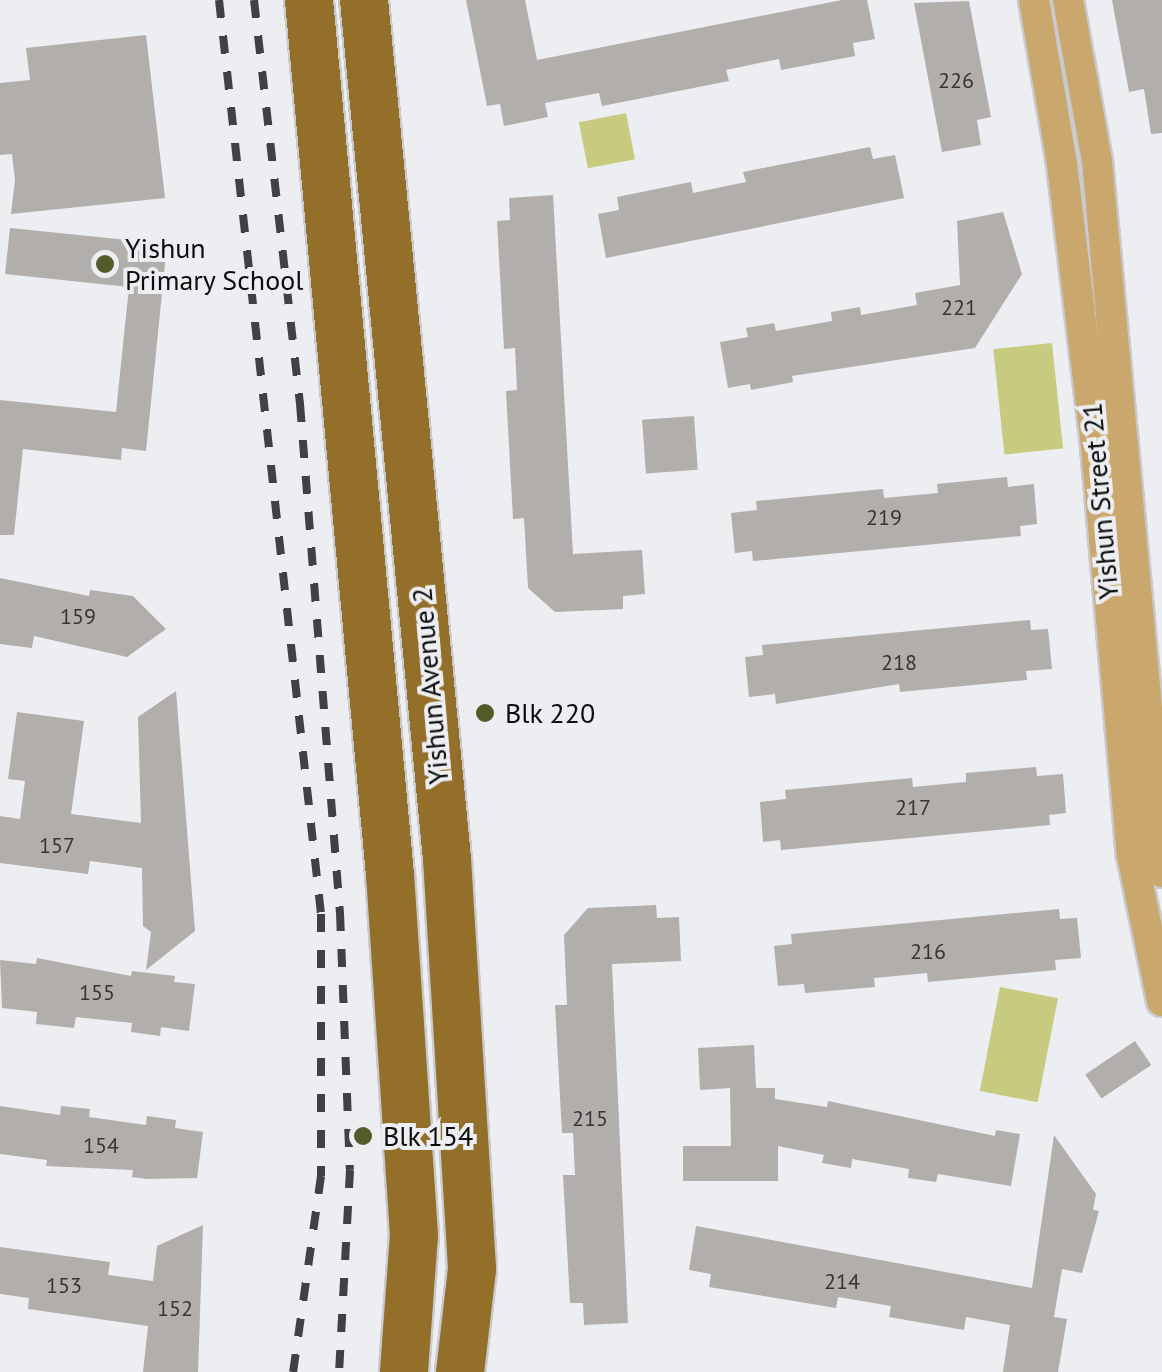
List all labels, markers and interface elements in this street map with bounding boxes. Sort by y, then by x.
house number: 226 [938,68,974,94]
place label: Yishun Primary School [125,231,304,297]
marker: Yishun Primary School [94,253,116,275]
house number: 221 [941,295,977,321]
street label: Yishun Street 21 [1075,401,1125,601]
house number: 219 [866,505,902,531]
street label: Yishun Avenue 2 [405,586,455,786]
house number: 159 [60,604,96,630]
house number: 218 [881,650,917,676]
place label: Blk 220 [505,696,596,730]
marker: Blk 220 [474,702,496,724]
house number: 217 [895,795,931,821]
house number: 157 [39,833,75,859]
house number: 216 [910,939,946,965]
house number: 155 [79,980,115,1006]
house number: 215 [572,1106,608,1132]
place label: Blk 154 [383,1119,474,1153]
marker: Blk 154 [352,1125,374,1147]
house number: 154 [83,1133,119,1159]
house number: 214 [824,1269,860,1295]
house number: 153 [46,1273,82,1299]
house number: 152 [157,1296,193,1322]

